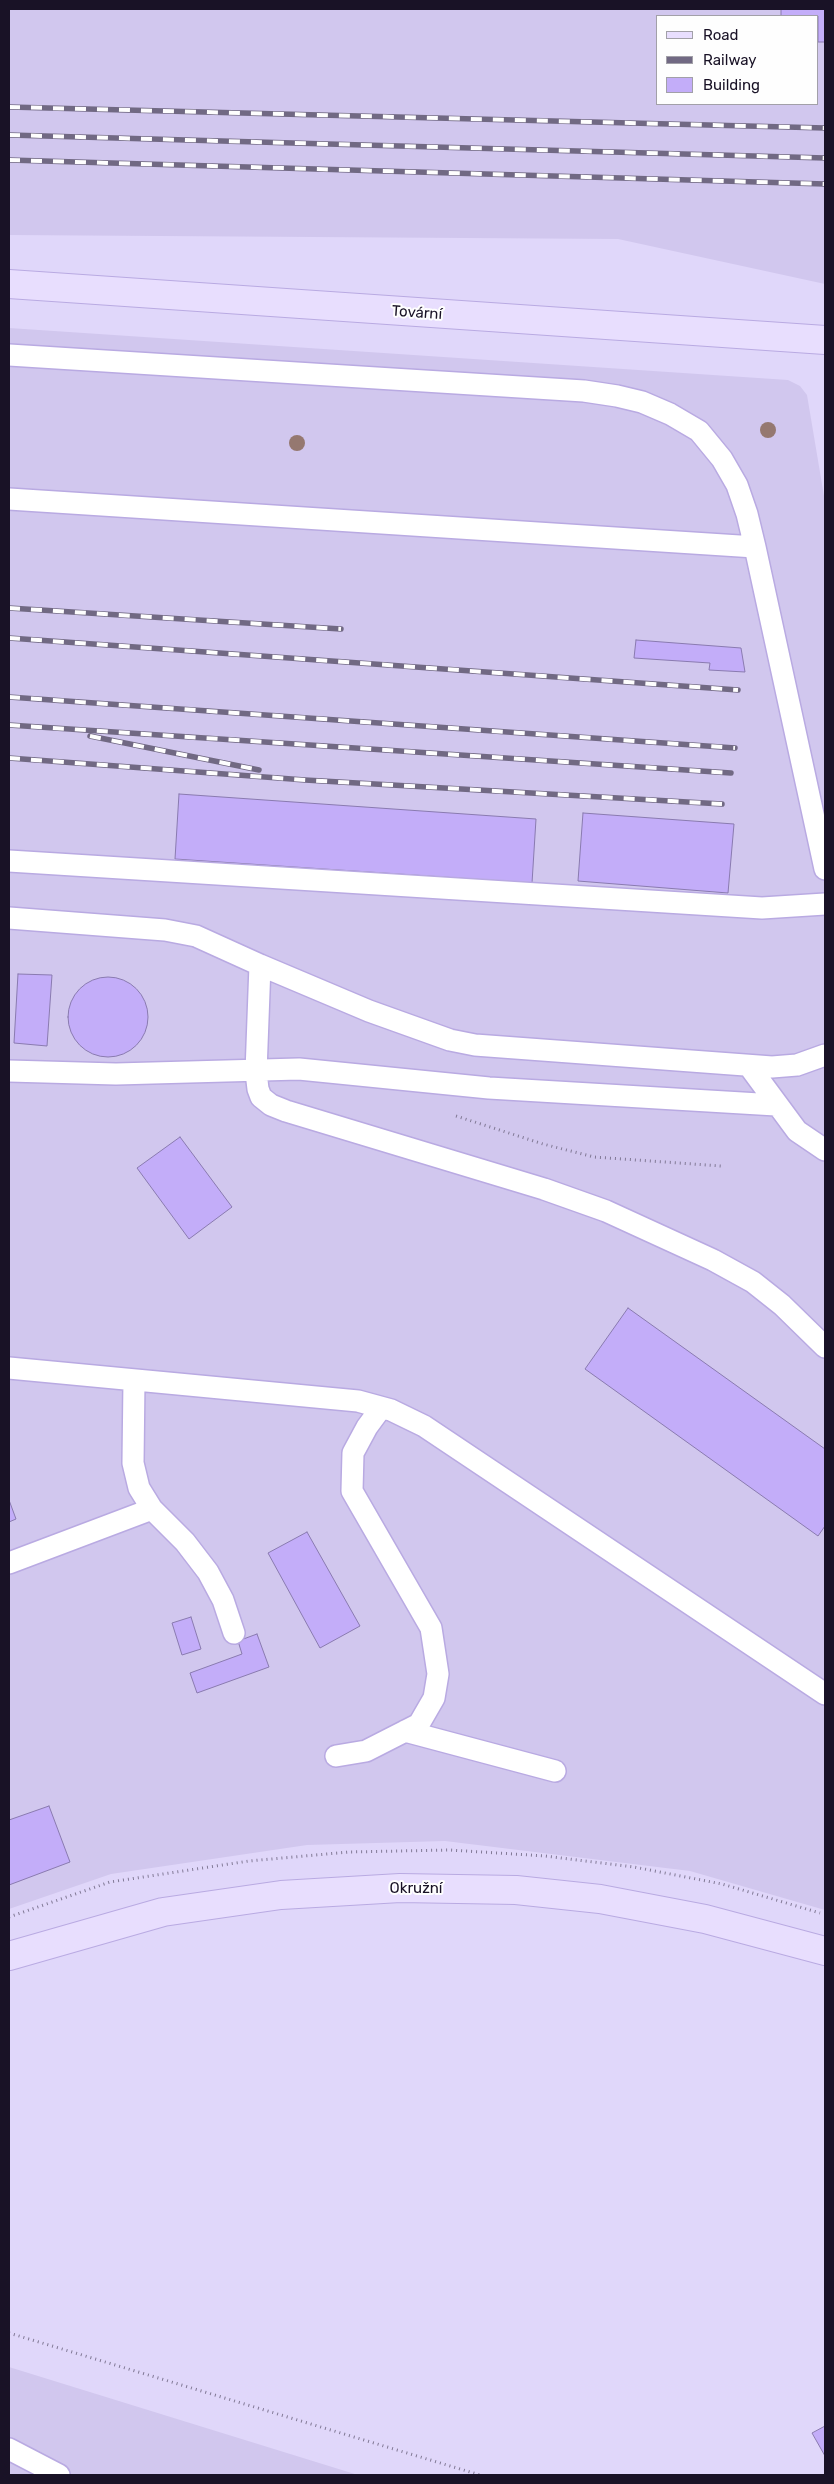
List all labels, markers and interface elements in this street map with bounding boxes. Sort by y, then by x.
legend [656,15,819,105]
text: Road [703,26,739,44]
text: Railway [703,51,757,69]
text: Building [703,76,760,94]
street label: Tovární [391,302,443,324]
street label: Okružní [390,1880,442,1898]

